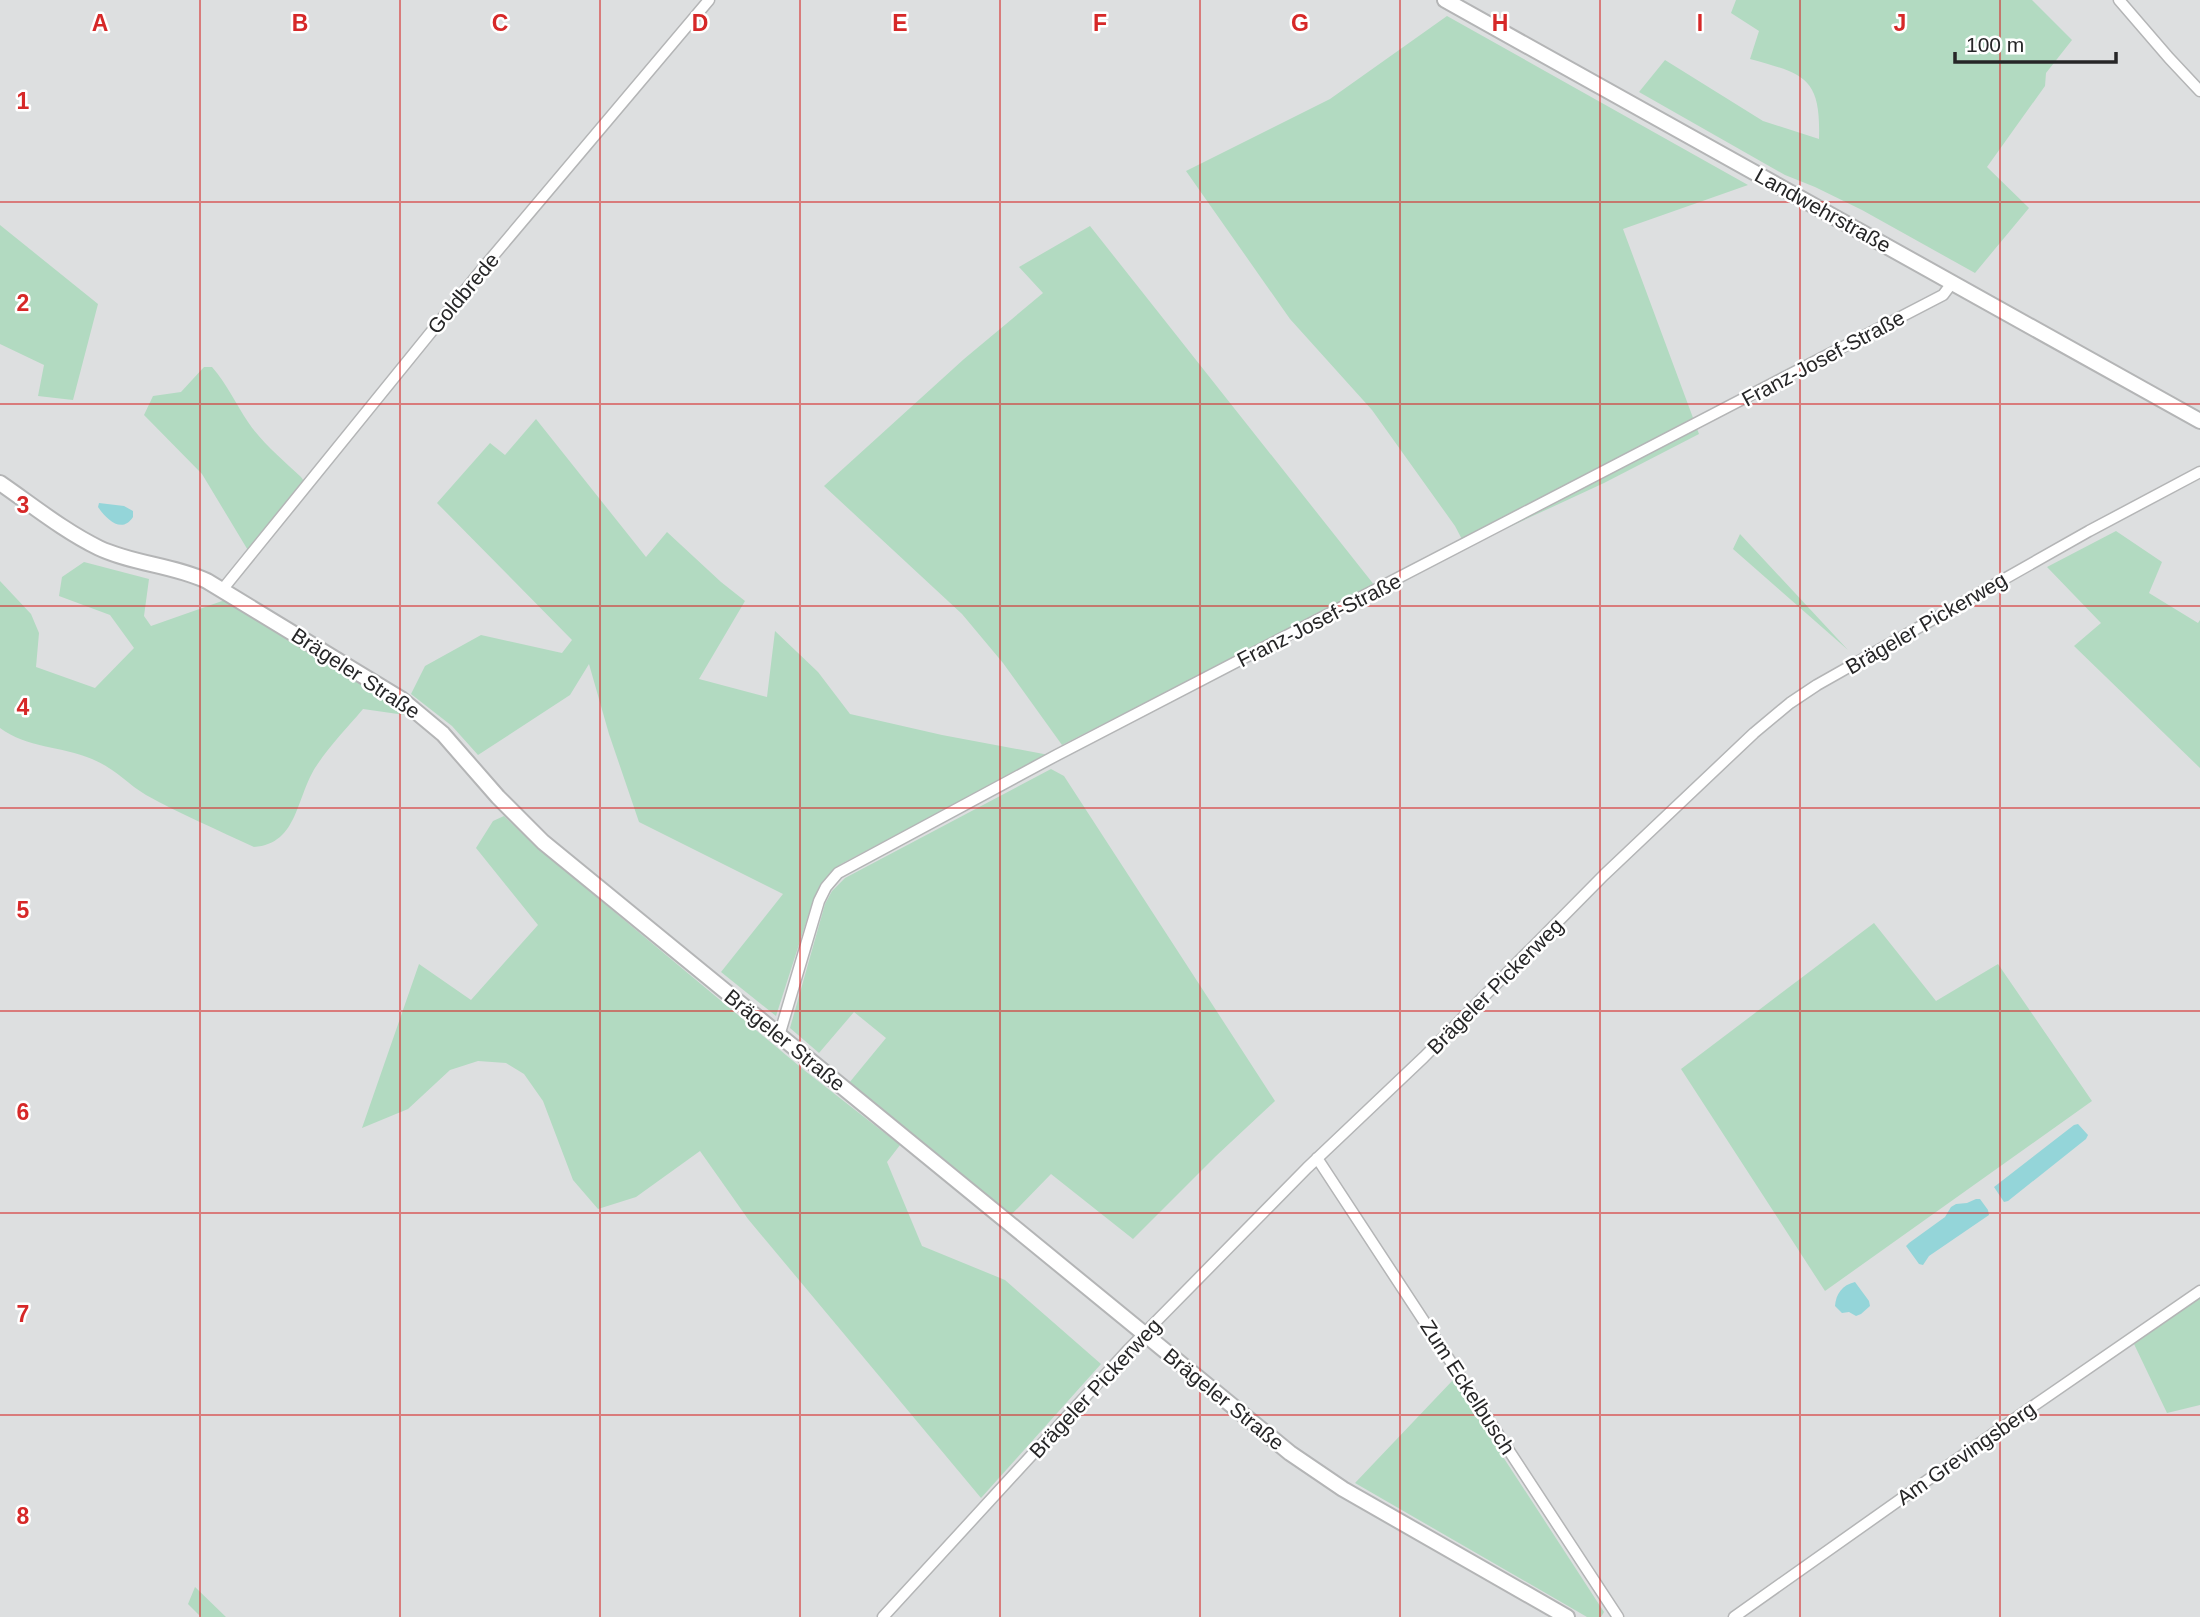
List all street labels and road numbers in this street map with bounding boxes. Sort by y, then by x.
street label: Landwehrstraße [1751,163,1895,257]
street label: Goldbrede [423,248,503,338]
street label: Franz-Josef-Straße [1738,305,1908,411]
street label: Brägeler Pickerweg [1841,568,2011,678]
street label: Franz-Josef-Straße [1233,569,1405,671]
street label: Brägeler Straße [288,623,424,723]
street label: Brägeler Pickerweg [1422,913,1568,1059]
street label: Brägeler Straße [720,984,850,1096]
street label: Brägeler Pickerweg [1024,1314,1166,1462]
street label: Zum Eckelbusch [1416,1316,1520,1458]
street label: Brägeler Straße [1159,1343,1289,1455]
street label: Am Grevingsberg [1892,1397,2040,1509]

